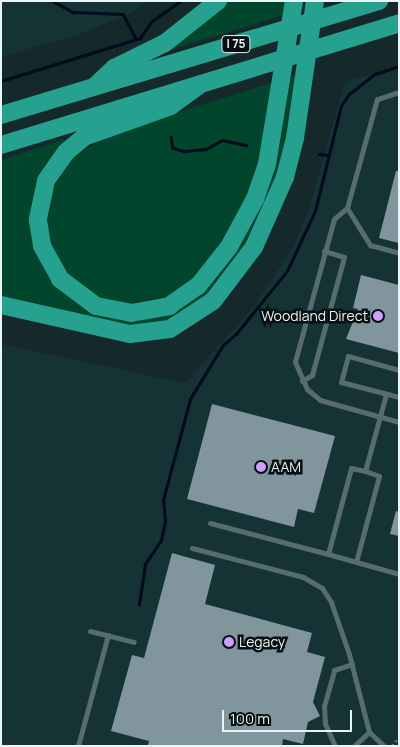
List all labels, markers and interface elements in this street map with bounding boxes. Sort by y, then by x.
road number: I 75 [221,34,251,54]
place label: Woodland Direct [261,308,368,324]
marker: Woodland Direct [372,310,384,322]
place label: AAM [271,459,301,475]
marker: AAM [255,461,267,473]
place label: Legacy [239,634,285,650]
marker: Legacy [223,636,235,648]
scale bar [225,700,355,732]
text: 100 m [230,708,270,729]

